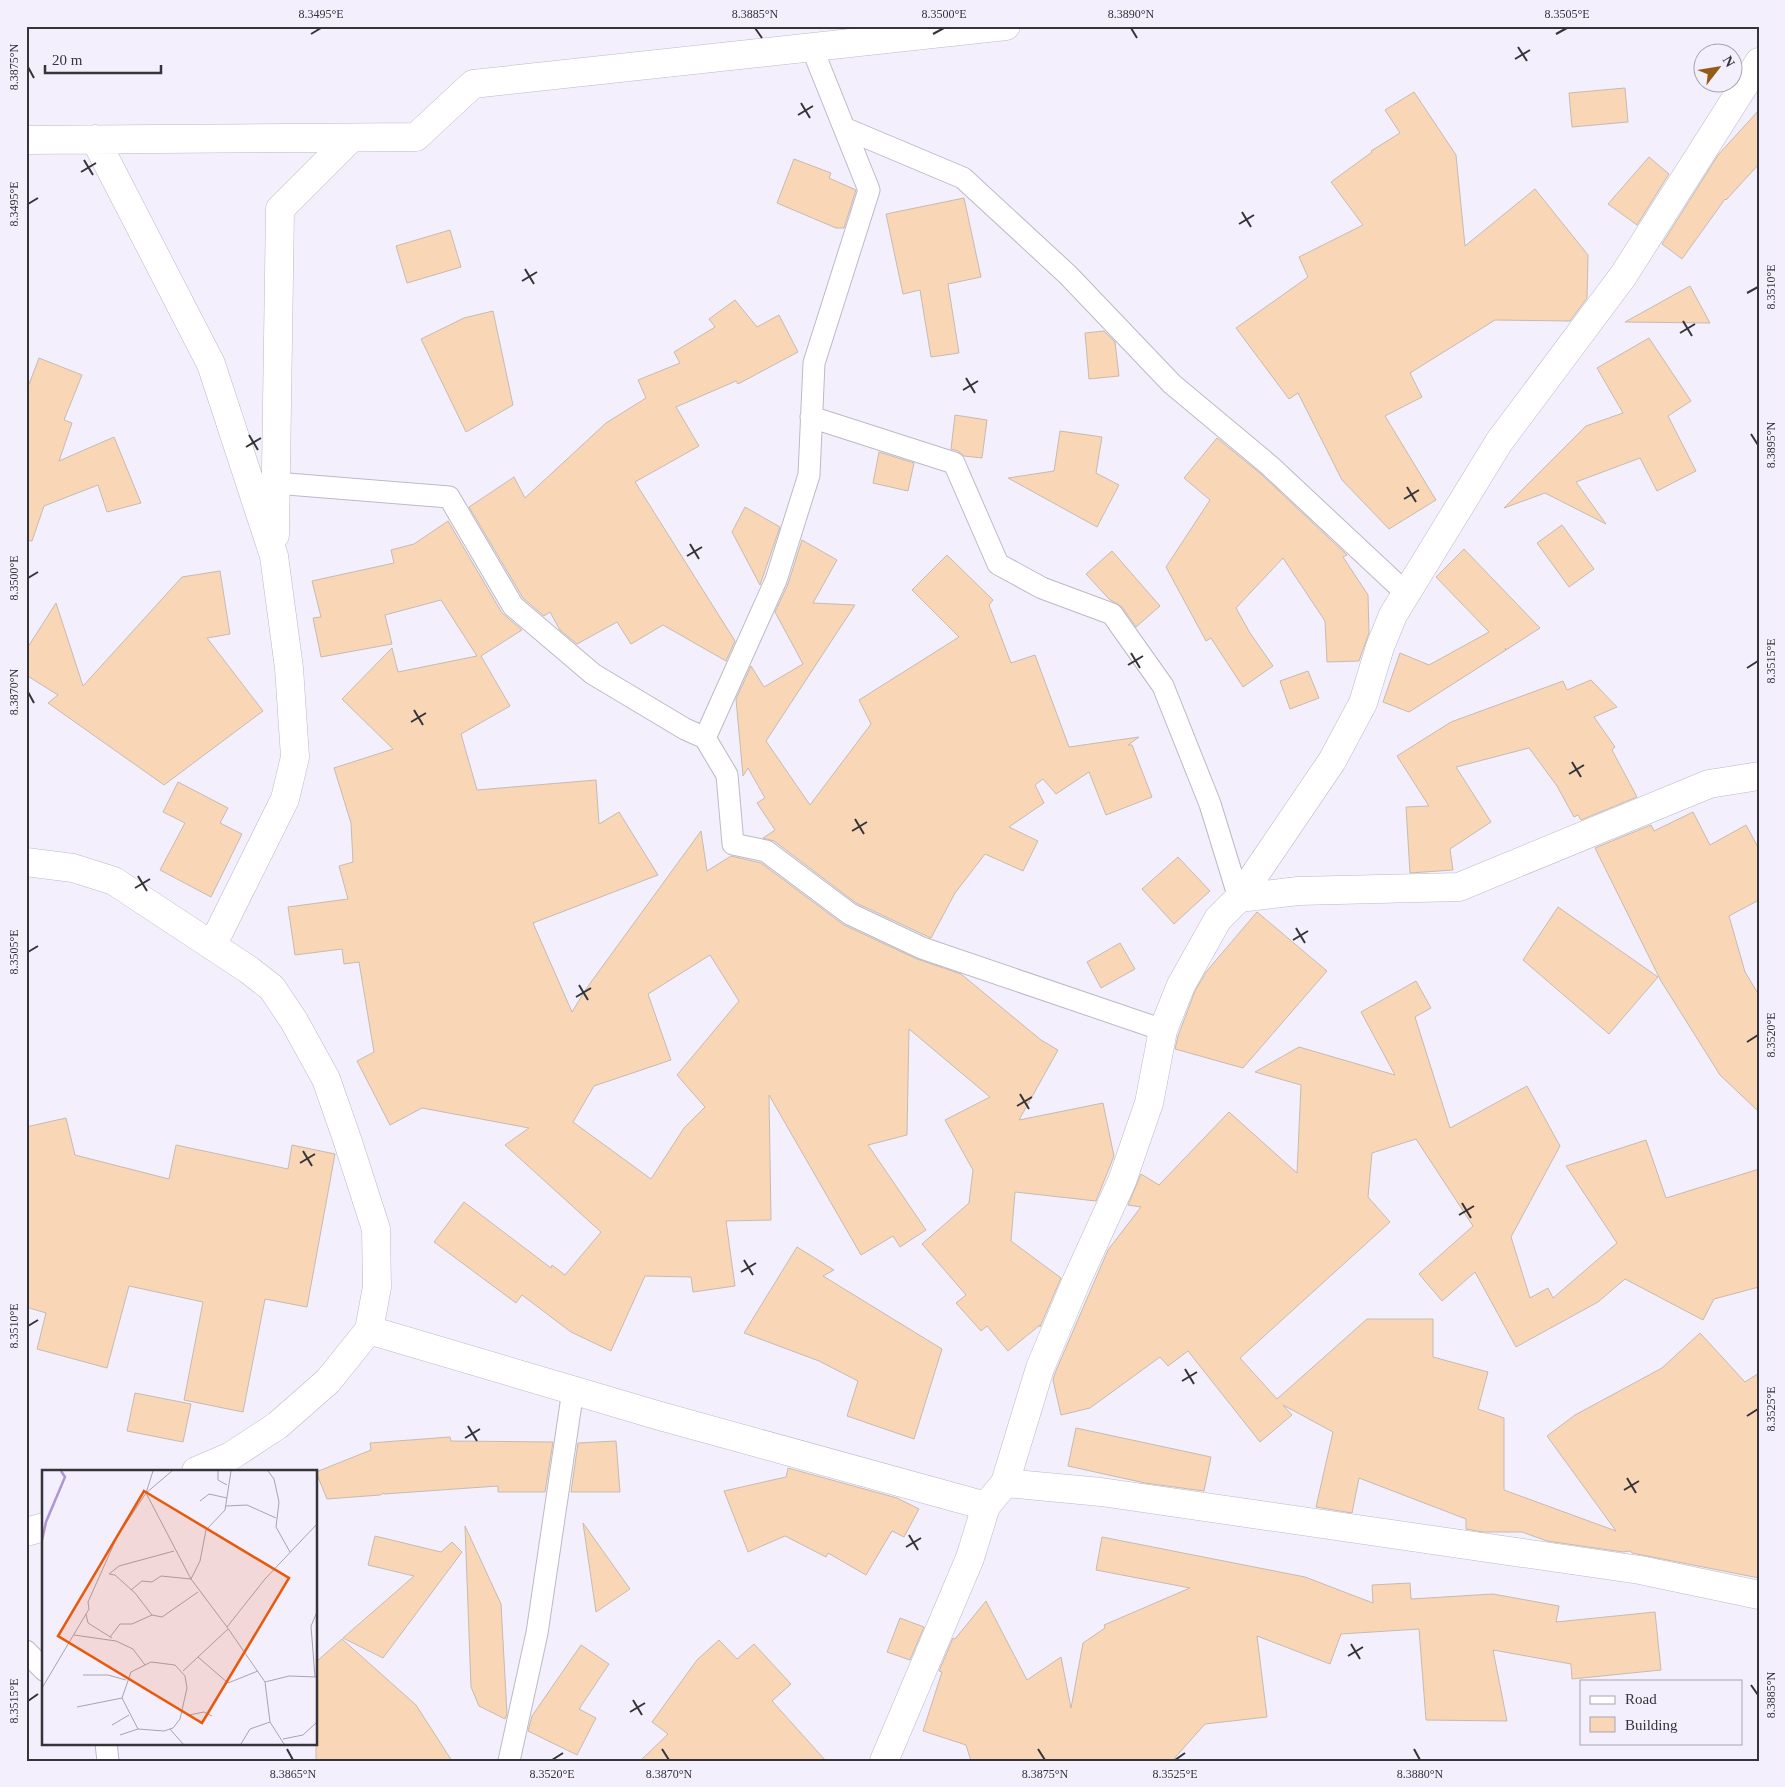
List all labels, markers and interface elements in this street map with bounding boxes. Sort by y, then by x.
text: 8.3495°E [298,7,344,21]
text: 8.3885°N [732,7,779,21]
text: 8.3500°E [921,7,967,21]
text: 8.3890°N [1108,7,1155,21]
text: 8.3505°E [1544,7,1590,21]
scale bar [45,42,161,74]
north arrow [1692,42,1742,92]
text: 8.3875°N [7,43,21,90]
text: 20 m [52,52,83,68]
text: N [1720,53,1738,70]
text: 8.3495°E [7,181,21,227]
text: 8.3510°E [1764,264,1778,310]
text: 8.3895°N [1764,421,1778,468]
text: 8.3500°E [7,555,21,601]
text: 8.3515°E [1764,638,1778,684]
text: 8.3870°N [7,668,21,715]
text: 8.3505°E [7,929,21,975]
text: 8.3520°E [1764,1012,1778,1058]
text: 8.3510°E [7,1303,21,1349]
text: 8.3525°E [1764,1386,1778,1432]
inset map [42,1470,318,1744]
text: 8.3885°N [1764,1671,1778,1718]
text: 8.3515°E [7,1678,21,1724]
legend [1580,1680,1742,1744]
text: Road [1625,1691,1657,1707]
text: Building [1625,1717,1678,1733]
text: 8.3865°N [270,1767,317,1781]
text: 8.3520°E [529,1767,575,1781]
text: 8.3870°N [646,1767,693,1781]
text: 8.3875°N [1022,1767,1069,1781]
text: 8.3525°E [1152,1767,1198,1781]
text: 8.3880°N [1397,1767,1444,1781]

